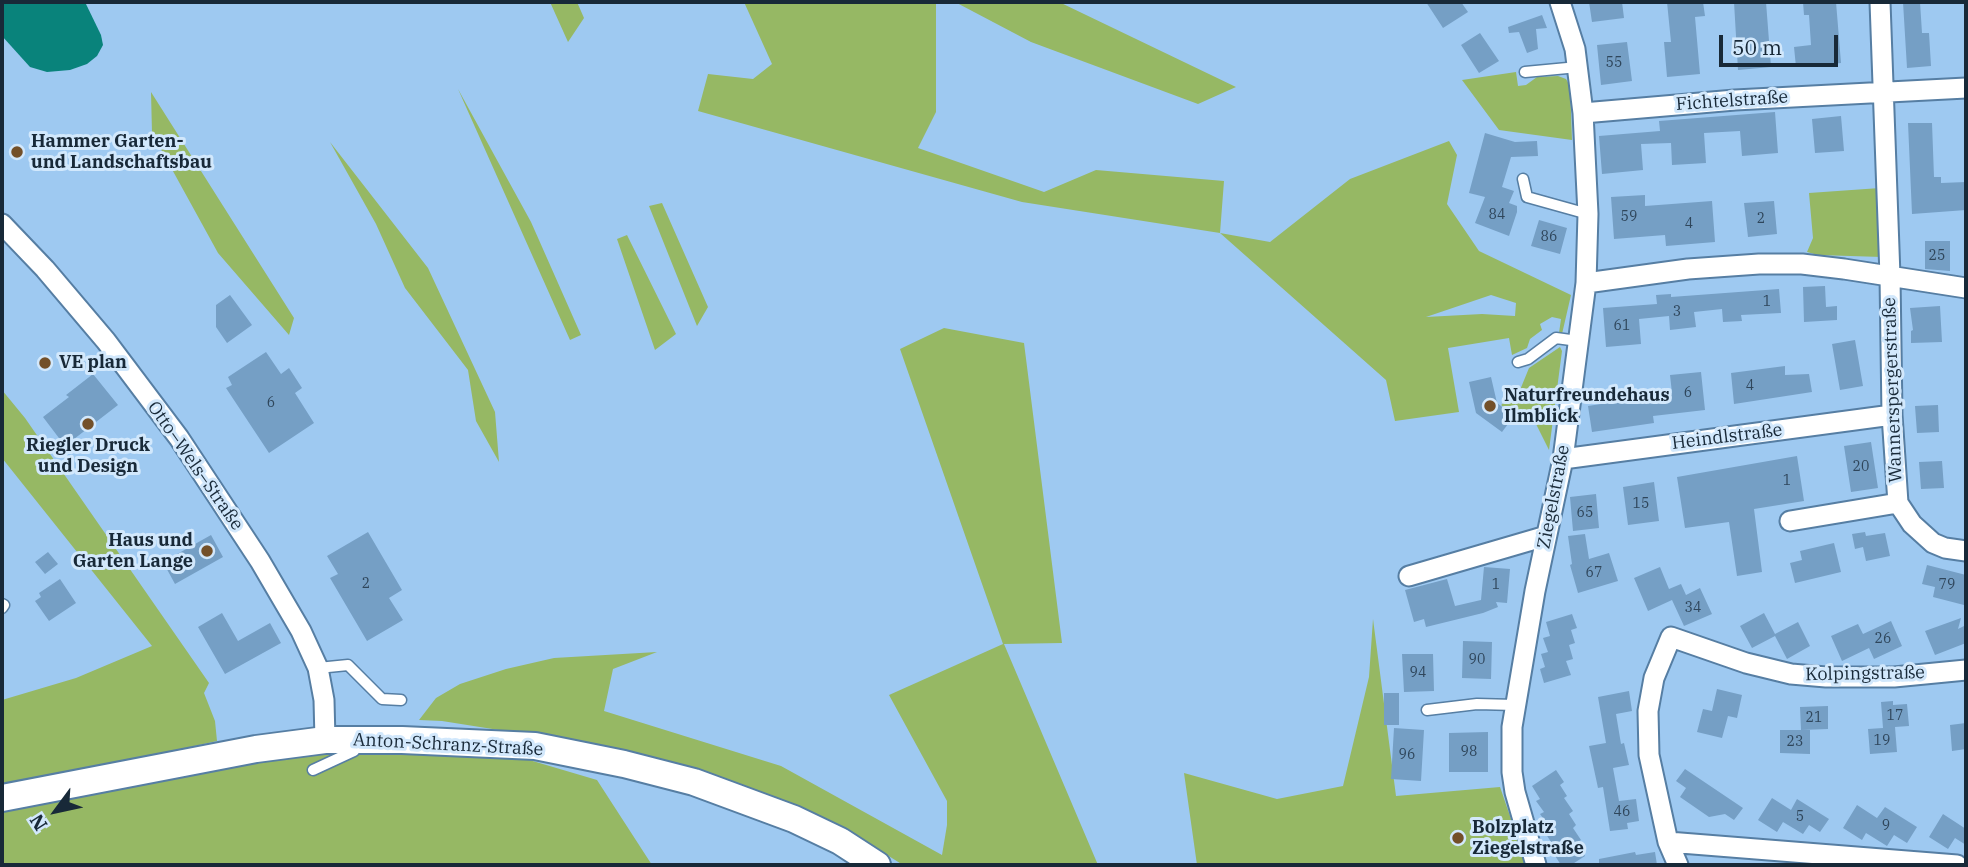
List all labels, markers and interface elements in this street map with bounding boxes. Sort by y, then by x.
scale bar [1723,21,1842,65]
text: 50 m [1732,33,1782,61]
house number: 55 [1606,55,1622,71]
street label: Fichtelstraße [1675,86,1789,116]
place label: Hammer Garten- und Landschaftsbau [31,131,212,174]
marker: Hammer Garten- und Landschaftsbau [9,144,25,160]
house number: 84 [1489,207,1505,223]
house number: 59 [1621,209,1637,225]
house number: 2 [1757,211,1765,227]
house number: 4 [1685,216,1693,232]
house number: 86 [1541,229,1557,245]
house number: 25 [1929,248,1945,264]
house number: 1 [1763,294,1771,310]
street label: Wannerspergerstraße [1879,297,1907,483]
house number: 3 [1673,304,1681,320]
house number: 61 [1614,318,1630,334]
place label: VE plan [59,352,127,374]
marker: VE plan [37,355,53,371]
house number: 4 [1746,378,1754,394]
place label: Naturfreundehaus Ilmblick [1504,385,1670,428]
house number: 6 [1684,385,1692,401]
house number: 6 [267,395,275,411]
street label: Otto–Wels–Straße [142,397,248,535]
marker: Naturfreundehaus Ilmblick [1482,398,1498,414]
marker: Riegler Druck und Design [80,416,96,432]
street label: Heindlstraße [1670,419,1784,455]
place label: Riegler Druck und Design [26,435,150,478]
street label: Ziegelstraße [1533,443,1575,551]
house number: 20 [1853,459,1869,475]
house number: 1 [1783,473,1791,489]
house number: 15 [1633,496,1649,512]
house number: 65 [1577,505,1593,521]
place label: Haus und Garten Lange [73,530,193,572]
marker: Haus und Garten Lange [199,543,215,559]
house number: 67 [1586,565,1602,581]
house number: 2 [362,576,370,592]
house number: 1 [1492,577,1500,593]
house number: 79 [1939,577,1955,593]
house number: 34 [1685,600,1701,616]
house number: 26 [1875,631,1891,647]
house number: 90 [1469,652,1485,668]
street label: Kolpingstraße [1805,662,1925,686]
house number: 94 [1410,665,1426,681]
house number: 17 [1887,708,1903,724]
house number: 21 [1806,710,1822,726]
street label: Anton-Schranz-Straße [352,729,544,761]
house number: 19 [1874,733,1890,749]
house number: 23 [1787,734,1803,750]
house number: 98 [1461,744,1477,760]
house number: 96 [1399,747,1415,763]
north arrow [21,776,91,846]
house number: 46 [1614,804,1630,820]
house number: 5 [1796,809,1804,825]
text: N [24,810,53,835]
place label: Bolzplatz Ziegelstraße [1472,817,1584,860]
house number: 9 [1882,818,1890,834]
marker: Bolzplatz Ziegelstraße [1450,830,1466,846]

